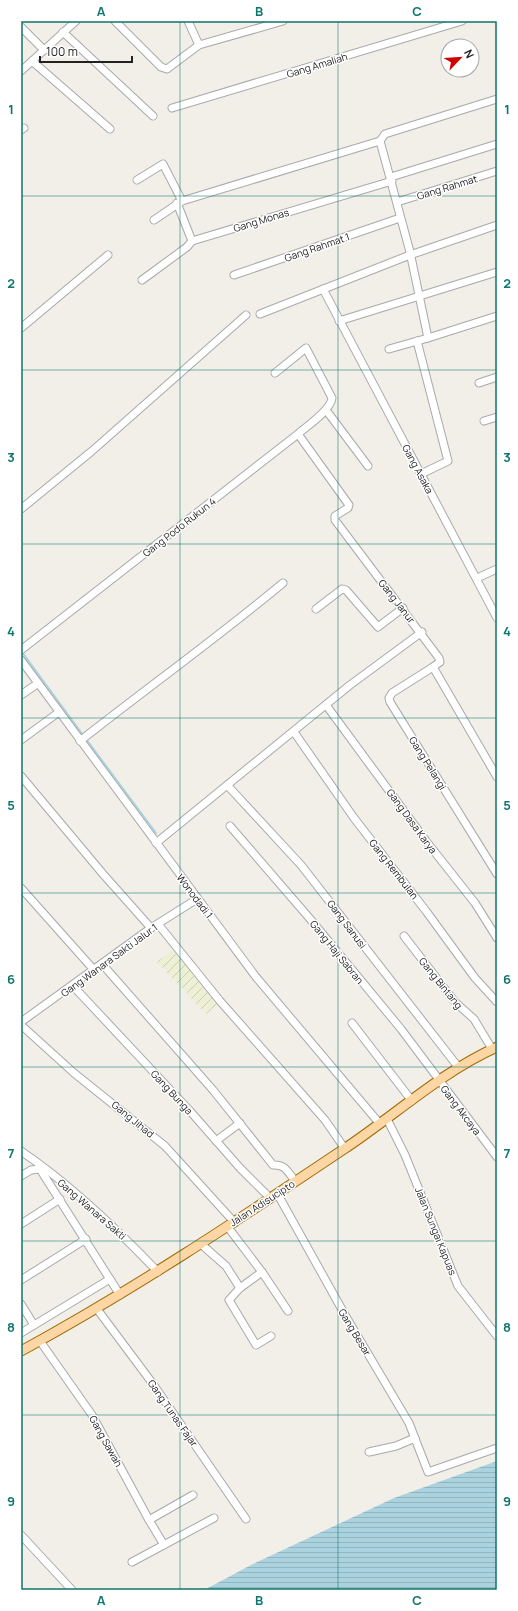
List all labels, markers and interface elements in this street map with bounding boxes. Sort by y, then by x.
text: A [97,2,106,20]
text: B [255,2,263,20]
text: C [412,2,422,20]
scale bar [40,38,132,64]
north arrow [440,38,480,78]
text: 100 m [46,43,78,60]
text: N [461,47,478,60]
street label: Gang Amaliah [285,49,349,81]
text: 1 [8,100,14,118]
text: 1 [504,100,510,118]
street label: Gang Rahmat [415,171,479,203]
street label: Gang Monas [231,205,291,235]
street label: Gang Rahmat 1 [282,229,352,265]
text: 2 [7,274,15,292]
text: 2 [503,274,511,292]
street label: Gang Asaka [399,442,437,496]
text: 3 [7,448,15,466]
text: 3 [503,448,511,466]
street label: Gang Podo Rukun 4 [140,494,219,560]
street label: Gang Janur [375,576,419,626]
text: 4 [7,622,15,640]
text: 4 [503,622,511,640]
street label: Gang Pelangi [406,734,450,792]
street label: Gang Dasa Karya [384,786,440,856]
text: 5 [7,796,15,814]
text: 5 [503,796,511,814]
street label: Gang Rembulan [366,836,422,902]
street label: Wonodadi 1 [174,871,216,921]
street label: Gang Sanusi [324,897,370,951]
street label: Gang Haji Sabran [307,917,367,987]
street label: Gang Wanara Sakti Jalur 1 [58,920,160,1000]
street label: Gang Bintang [416,954,466,1012]
text: 6 [7,970,15,988]
text: 6 [503,970,511,988]
street label: Gang Bunga [148,1067,196,1117]
street label: Gang Akcaya [438,1082,484,1138]
street label: Gang Jihad [109,1098,157,1140]
text: 7 [8,1144,15,1162]
text: 7 [504,1144,511,1162]
street label: Gang Wanara Sakti [55,1175,129,1243]
street label: Jalan Adisucipto [227,1177,297,1229]
street label: Jalan Sungai Kapuas [412,1185,460,1277]
street label: Gang Besar [335,1306,375,1359]
text: 8 [7,1318,15,1336]
text: 8 [503,1318,511,1336]
street label: Gang Tunas Fajar [145,1377,202,1450]
street label: Gang Sawah [86,1413,126,1469]
text: 9 [7,1492,15,1510]
text: 9 [503,1492,511,1510]
text: A [97,1591,106,1609]
text: B [255,1591,263,1609]
text: C [412,1591,422,1609]

